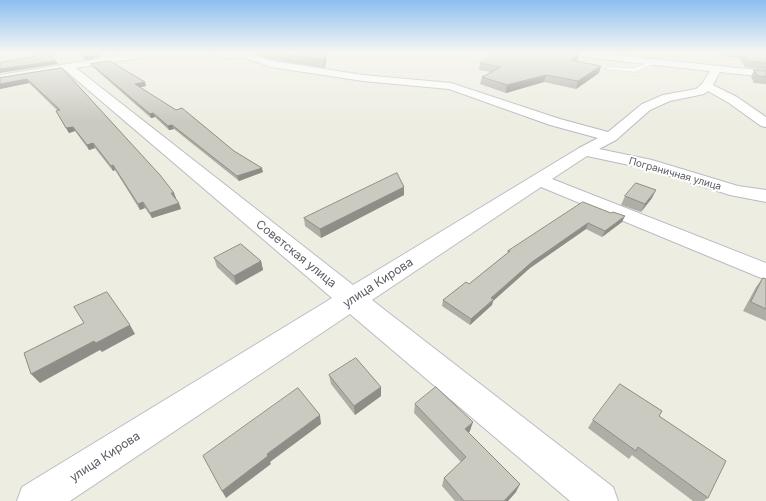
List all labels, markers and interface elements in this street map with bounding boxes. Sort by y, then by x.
street label: Пограничная улица [627,155,723,193]
street label: Советская улица [253,217,339,291]
street label: улица Кирова [340,255,416,311]
street label: улица Кирова [67,429,143,485]

